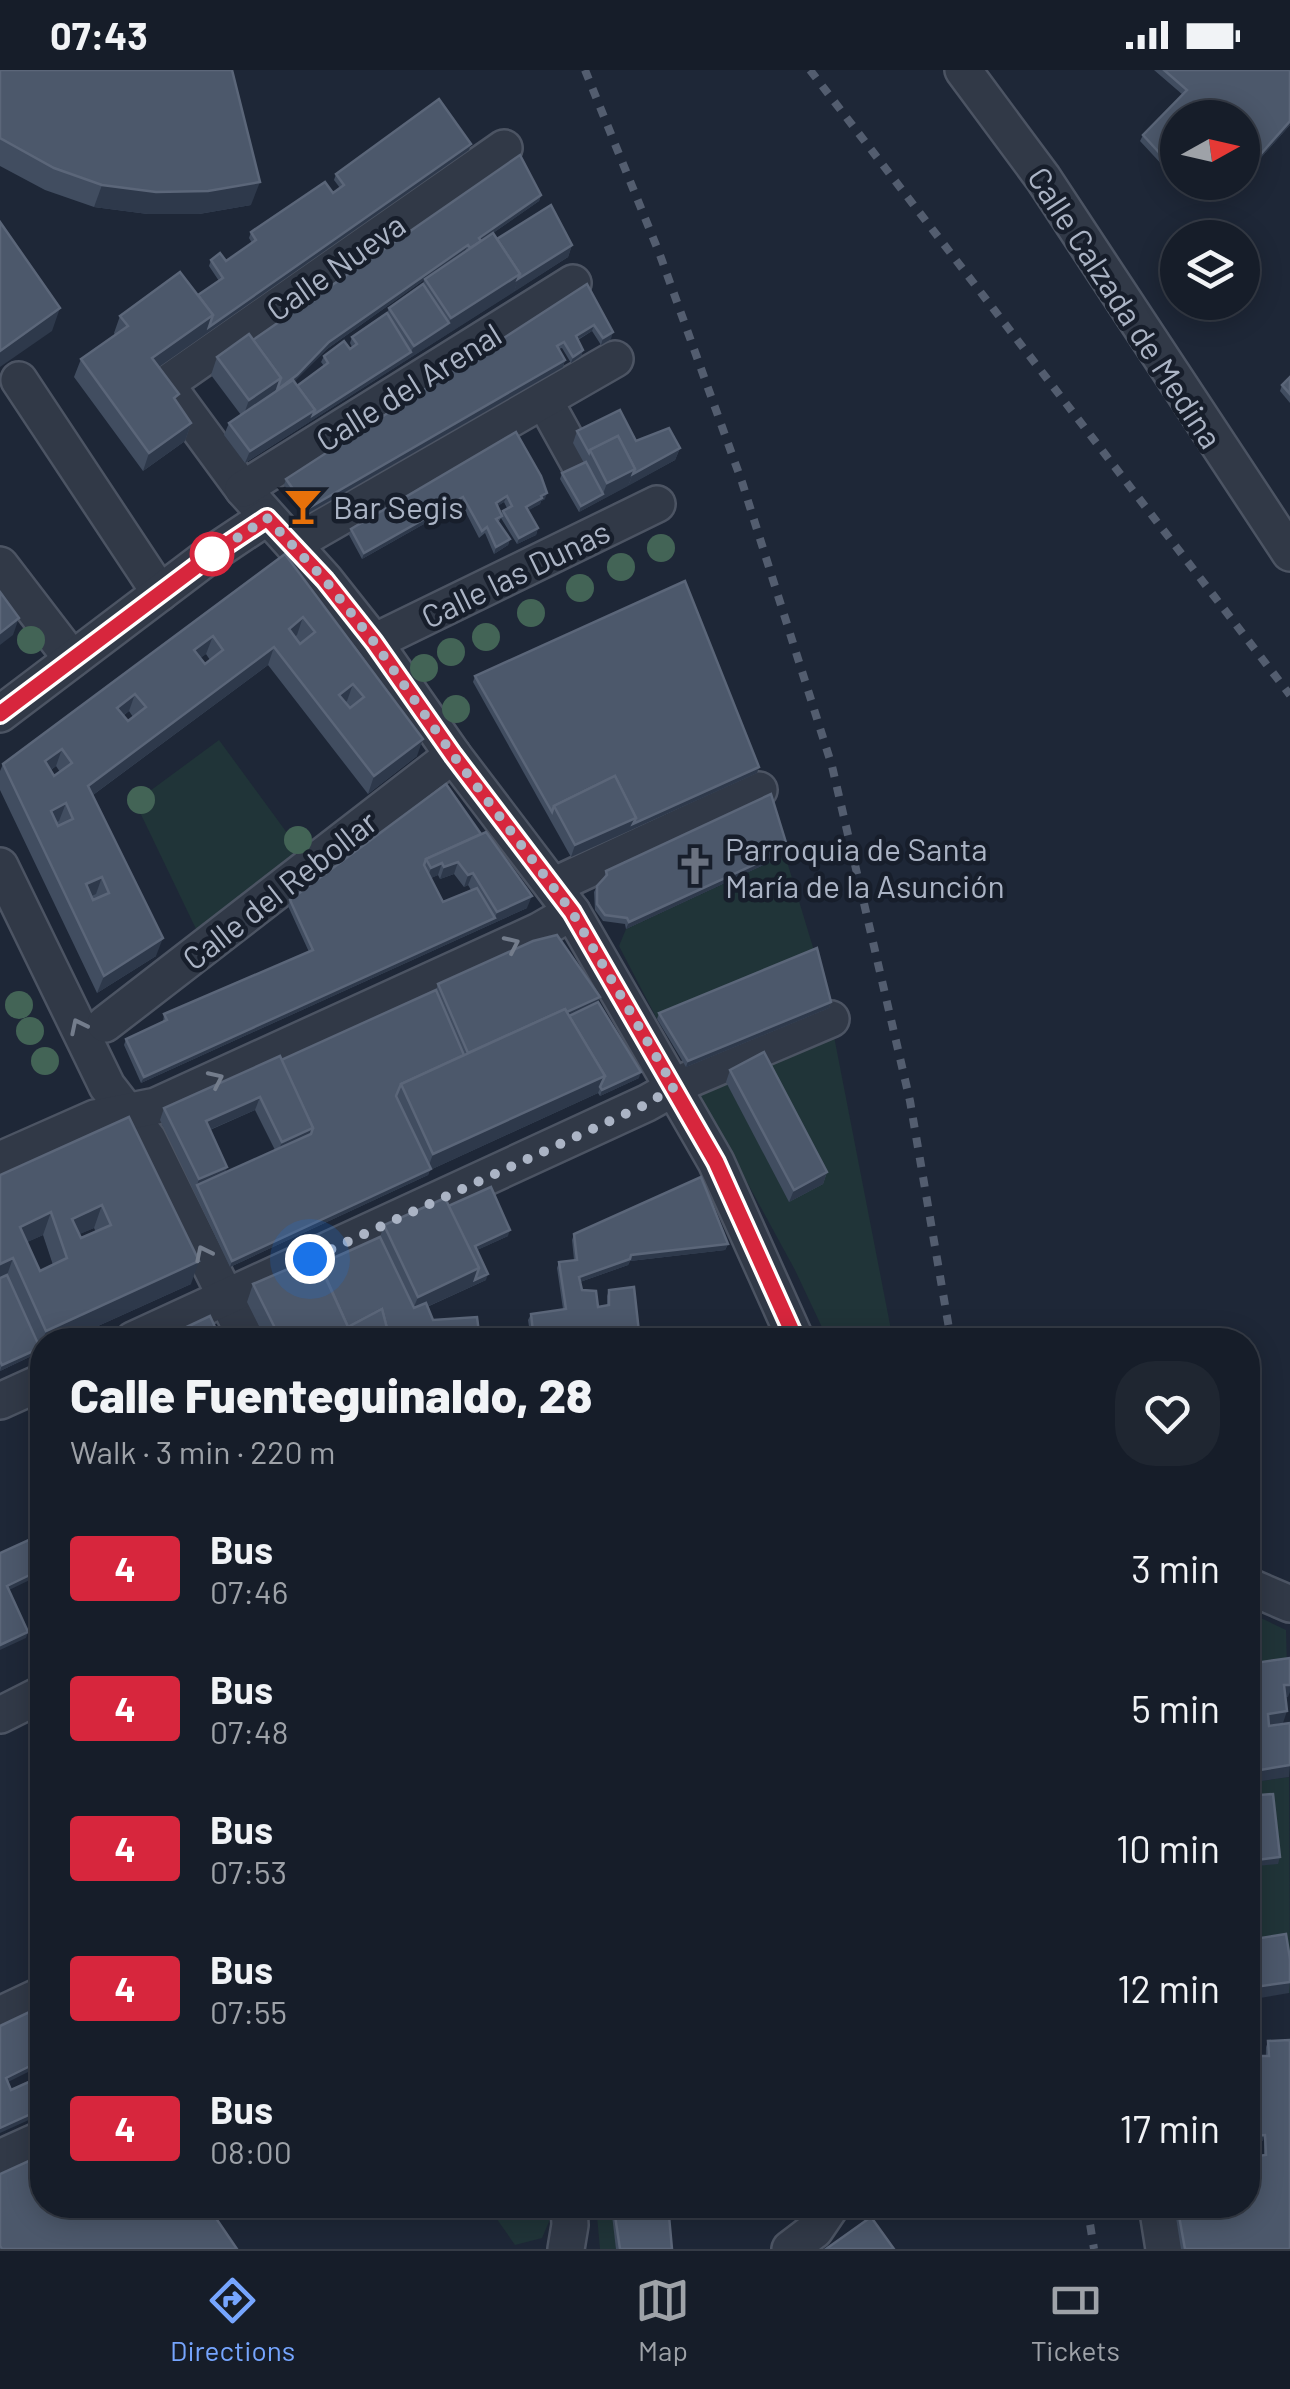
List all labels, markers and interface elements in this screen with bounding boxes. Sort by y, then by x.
text: 07:43 [50,12,148,58]
north arrow [1160,100,1260,200]
map controls [1160,100,1260,320]
street label: Calle Calzada de Medina [1021,159,1231,455]
street label: Calle Nueva [258,204,412,328]
button: layers [1160,220,1260,320]
street label: Calle del Arenal [308,314,508,458]
bar icon: Bar Segis [282,485,324,527]
place label: Bar Segis [333,487,464,525]
street label: Calle las Dunas [415,511,615,635]
unlabelled marker [191,533,233,575]
street label: Calle del Rebollar [174,801,384,977]
place label: Parroquia de Santa María de la Asunción [725,829,1005,904]
church icon: Parroquia de Santa María de la Asunción [674,845,716,887]
one-way arrow [502,936,520,956]
one-way arrow [70,1018,90,1036]
one-way arrow [206,1071,224,1091]
your location [285,1234,335,1284]
one-way arrow [196,1245,216,1263]
button: heart [1115,1361,1220,1466]
text: Calle Fuenteguinaldo, 28 [70,1365,592,1423]
text: Walk · 3 min · 220 m [70,1432,335,1470]
text: Bus [210,1526,273,1572]
text: 3 min [1131,1545,1220,1591]
text: 4 [114,1547,136,1589]
text: 07:46 [210,1572,288,1610]
text: Bus [210,1666,273,1712]
text: 5 min [1131,1685,1220,1731]
text: 4 [114,1687,136,1729]
text: 07:48 [210,1712,288,1750]
text: Bus [210,1806,273,1852]
text: 10 min [1116,1825,1220,1871]
text: 4 [114,1827,136,1869]
text: 07:53 [210,1852,287,1890]
text: Bus [210,1946,273,1992]
text: 12 min [1117,1965,1220,2011]
text: 4 [114,1967,136,2009]
text: 07:55 [210,1992,287,2030]
text: Bus [210,2086,273,2132]
text: 17 min [1120,2105,1220,2151]
text: 4 [114,2107,136,2149]
text: 08:00 [210,2132,292,2170]
tab: Directions [170,2273,295,2367]
tab: Map [635,2273,690,2367]
tab: Tickets [1031,2273,1120,2367]

